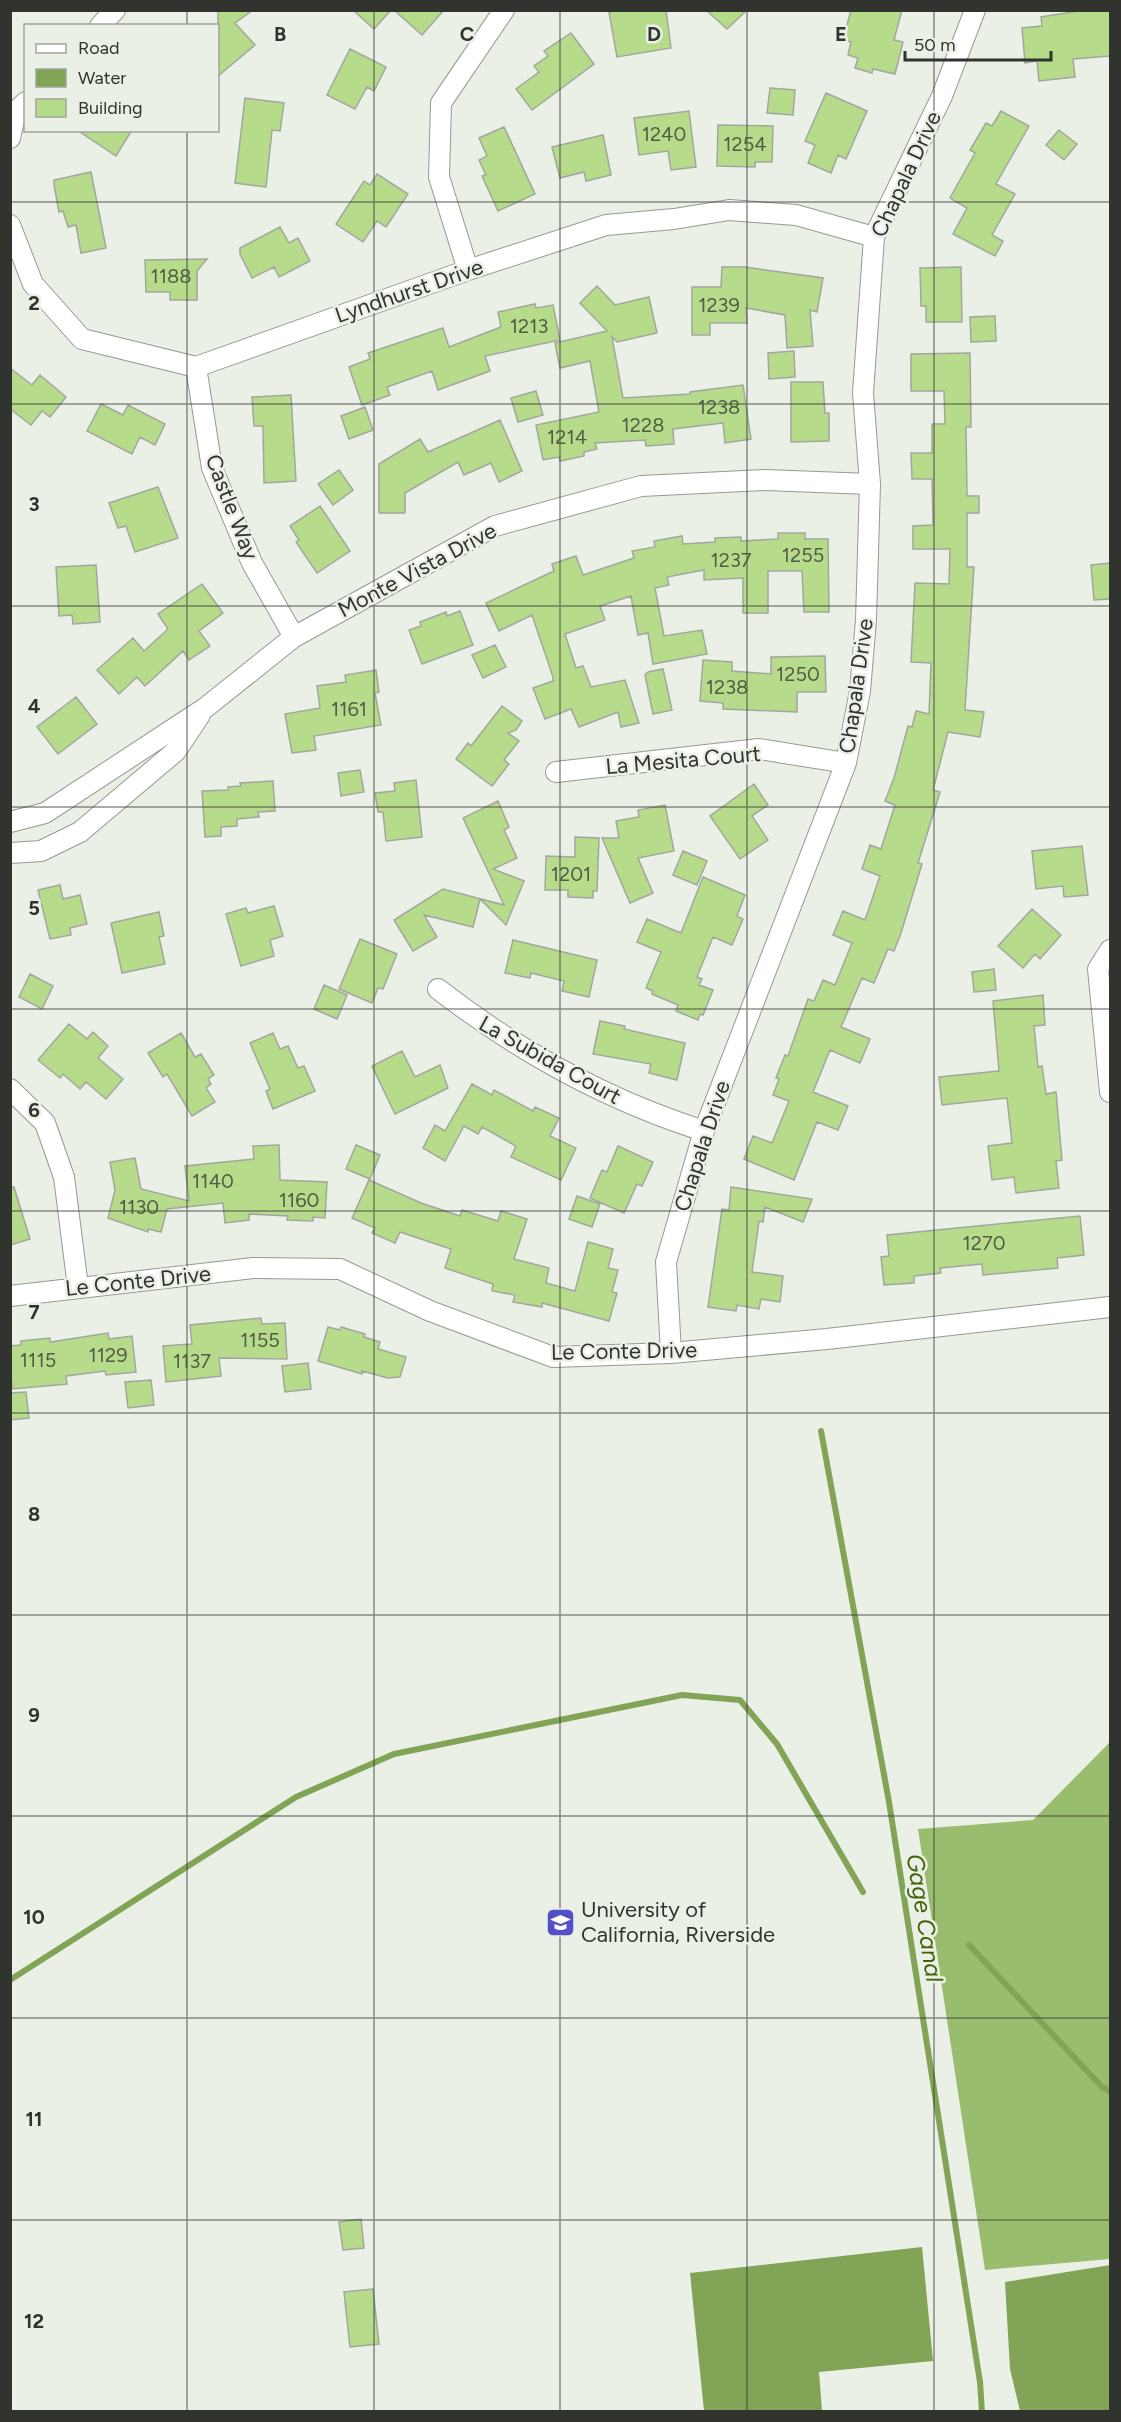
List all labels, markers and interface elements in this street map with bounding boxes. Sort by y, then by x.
text: B [274,22,286,46]
text: C [460,22,474,46]
text: D [647,22,661,46]
text: E [835,22,847,46]
legend [24,24,219,132]
scale bar [905,24,1050,62]
text: 50 m [914,34,956,56]
text: Road [78,37,119,59]
text: Water [78,67,126,89]
text: Building [78,97,143,119]
street label: Chapala Drive [865,107,947,241]
house number: 1240 [642,122,686,146]
house number: 1254 [723,132,767,156]
street label: Lyndhurst Drive [331,253,487,329]
house number: 1188 [150,264,192,288]
text: 2 [28,291,40,315]
house number: 1239 [698,293,740,317]
house number: 1213 [510,314,548,338]
house number: 1238 [698,395,740,419]
house number: 1228 [622,413,664,437]
house number: 1214 [547,425,587,449]
street label: Castle Way [200,450,265,564]
text: 3 [28,492,40,516]
street label: Monte Vista Drive [333,517,501,623]
house number: 1255 [782,543,824,567]
house number: 1237 [710,548,752,572]
street label: Chapala Drive [833,617,879,755]
house number: 1250 [776,662,820,686]
house number: 1238 [706,675,748,699]
text: 4 [28,694,41,718]
house number: 1161 [331,697,367,721]
street label: La Mesita Court [604,740,762,780]
house number: 1201 [551,862,591,886]
text: 5 [28,896,40,920]
street label: La Subida Court [474,1010,626,1110]
street label: Chapala Drive [668,1077,736,1215]
text: 6 [28,1098,40,1122]
house number: 1140 [192,1169,234,1193]
house number: 1160 [279,1188,319,1212]
house number: 1130 [119,1195,159,1219]
house number: 1270 [963,1231,1006,1255]
street label: Le Conte Drive [64,1260,212,1302]
text: 7 [28,1300,40,1324]
house number: 1155 [240,1328,280,1352]
street label: Le Conte Drive [551,1336,697,1366]
house number: 1129 [88,1343,128,1367]
house number: 1115 [20,1348,56,1372]
house number: 1137 [173,1349,211,1373]
text: 8 [28,1502,40,1526]
text: 9 [28,1703,40,1727]
water label: Gage Canal [901,1852,950,1985]
place label: University of California, Riverside [581,1896,775,1948]
text: 10 [23,1905,45,1929]
school or university icon: University of California, Riverside [544,1906,576,1938]
text: 11 [26,2107,42,2131]
text: 12 [24,2309,44,2333]

